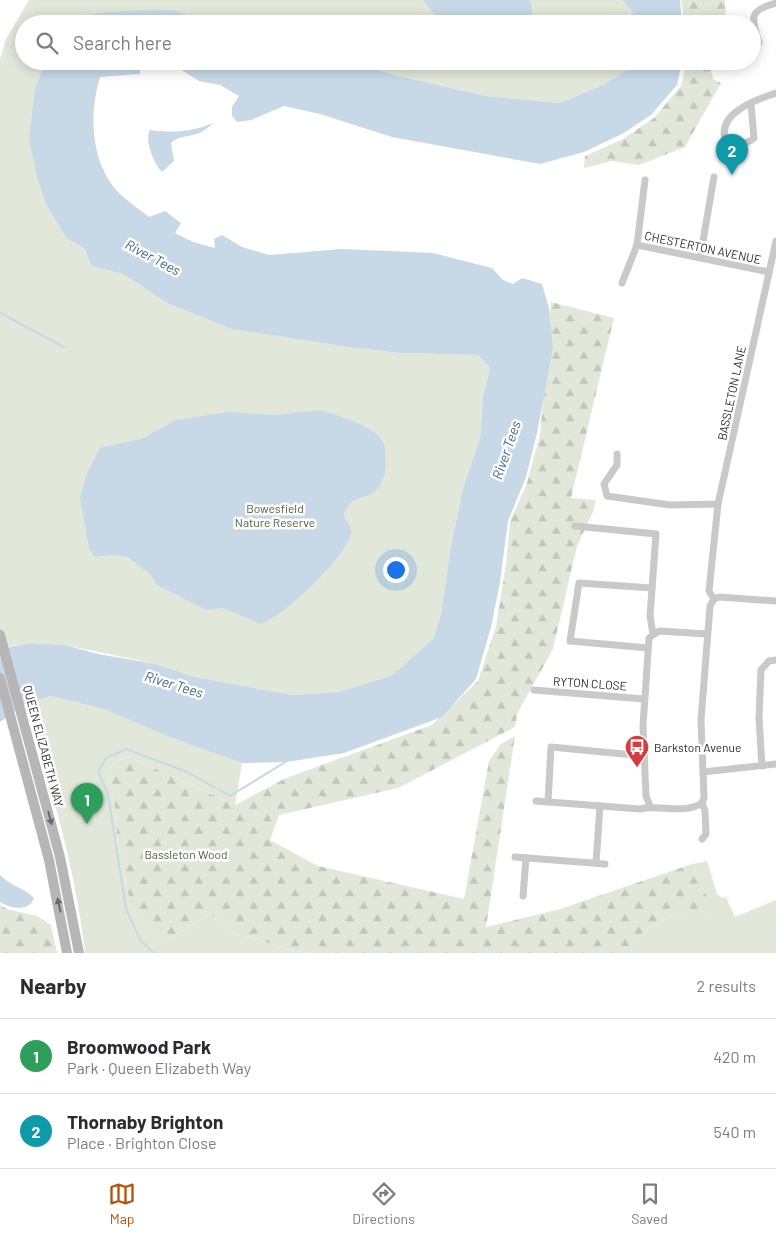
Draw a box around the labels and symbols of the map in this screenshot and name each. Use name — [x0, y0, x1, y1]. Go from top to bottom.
pin: 2 — [716, 134, 748, 175]
street label: CHESTERTON AVENUE — [643, 228, 763, 266]
water label: River Tees — [122, 235, 184, 279]
street label: BASSLETON LANE — [714, 344, 748, 442]
water label: River Tees — [488, 418, 524, 481]
park label: Bowesfield Nature Reserve — [235, 501, 315, 529]
your location — [383, 557, 409, 583]
water label: River Tees — [143, 667, 206, 701]
street label: RYTON CLOSE — [553, 673, 627, 693]
street label: QUEEN ELIZABETH WAY — [21, 684, 67, 809]
bus stop icon: Barkston Avenue — [624, 734, 650, 768]
place label: Barkston Avenue — [654, 740, 741, 754]
pin: 1 — [71, 783, 103, 824]
one-way arrow — [46, 810, 54, 825]
park label: Bassleton Wood — [144, 847, 228, 861]
one-way arrow — [55, 898, 63, 913]

